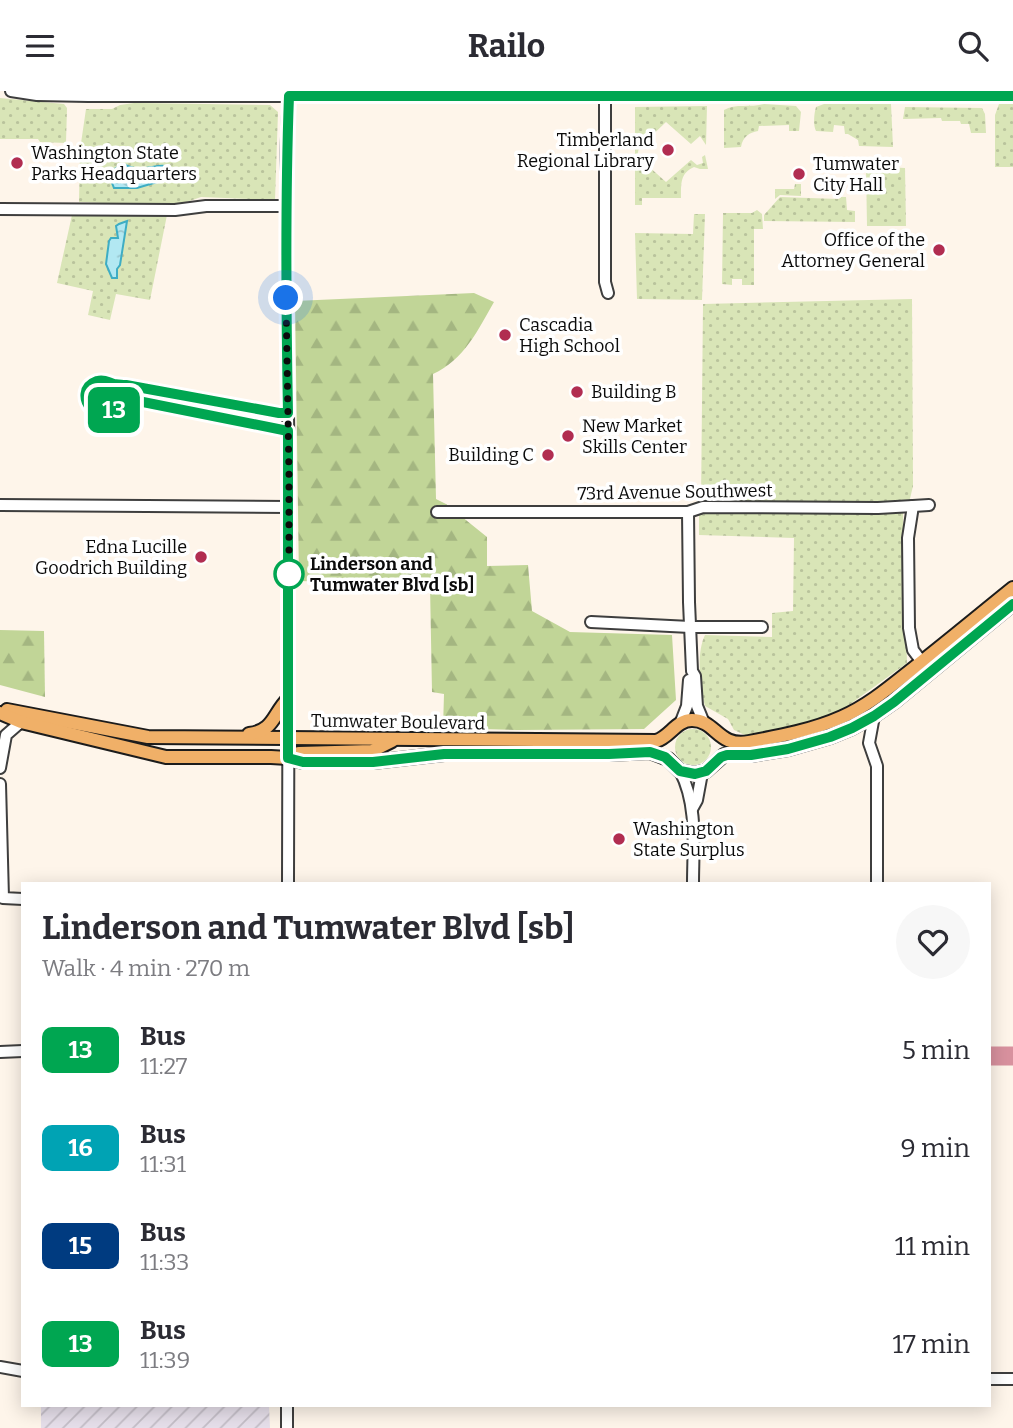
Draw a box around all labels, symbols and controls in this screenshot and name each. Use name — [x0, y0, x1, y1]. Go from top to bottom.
icon: menu — [21, 27, 59, 65]
text: Railo — [468, 27, 545, 65]
icon: search — [954, 27, 992, 65]
place label: Timberland Regional Library — [517, 129, 654, 172]
place label: Washington State Parks Headquarters — [31, 142, 197, 185]
marker: Timberland Regional Library — [660, 142, 676, 158]
place label: Tumwater City Hall — [813, 153, 899, 196]
marker: Washington State Parks Headquarters — [9, 155, 25, 171]
marker: Tumwater City Hall — [791, 166, 807, 182]
place label: Office of the Attorney General — [781, 229, 925, 272]
marker: Office of the Attorney General — [931, 242, 947, 258]
your location — [268, 280, 303, 315]
place label: Cascadia High School — [519, 314, 620, 357]
marker: Cascadia High School — [497, 327, 513, 343]
place label: Building B — [591, 381, 677, 403]
marker: Building B — [569, 384, 585, 400]
line badge: 13 — [82, 387, 146, 433]
text: 13 — [102, 396, 126, 424]
place label: New Market Skills Center — [582, 415, 687, 458]
marker: New Market Skills Center — [560, 428, 576, 444]
place label: Building C — [448, 444, 534, 466]
marker: Building C — [540, 447, 556, 463]
street label: 73rd Avenue Southwest — [577, 479, 773, 505]
place label: Edna Lucille Goodrich Building — [35, 536, 187, 579]
marker: Edna Lucille Goodrich Building — [193, 549, 209, 565]
place label: Linderson and Tumwater Blvd [sb] — [310, 553, 475, 596]
marker: Linderson and Tumwater Blvd [sb] — [274, 559, 304, 589]
street label: Tumwater Boulevard — [311, 709, 486, 735]
place label: Washington State Surplus — [633, 818, 745, 861]
marker: Washington State Surplus — [611, 831, 627, 847]
button: heart — [896, 905, 970, 979]
text: Linderson and Tumwater Blvd [sb] — [42, 908, 575, 948]
text: Walk · 4 min · 270 m — [42, 954, 250, 982]
text: Bus — [140, 1021, 186, 1052]
text: 5 min — [902, 1035, 970, 1066]
text: 13 — [68, 1036, 93, 1064]
text: 11:27 — [140, 1052, 187, 1080]
text: Bus — [140, 1119, 186, 1150]
text: 9 min — [901, 1133, 970, 1164]
text: 16 — [68, 1134, 93, 1162]
text: 11:31 — [140, 1150, 186, 1178]
text: Bus — [140, 1217, 186, 1248]
text: 11 min — [895, 1231, 970, 1262]
text: 15 — [69, 1232, 92, 1260]
text: 11:33 — [140, 1248, 189, 1276]
text: Bus — [140, 1315, 186, 1346]
text: 17 min — [892, 1329, 970, 1360]
text: 13 — [68, 1330, 93, 1358]
text: 11:39 — [140, 1346, 190, 1374]

